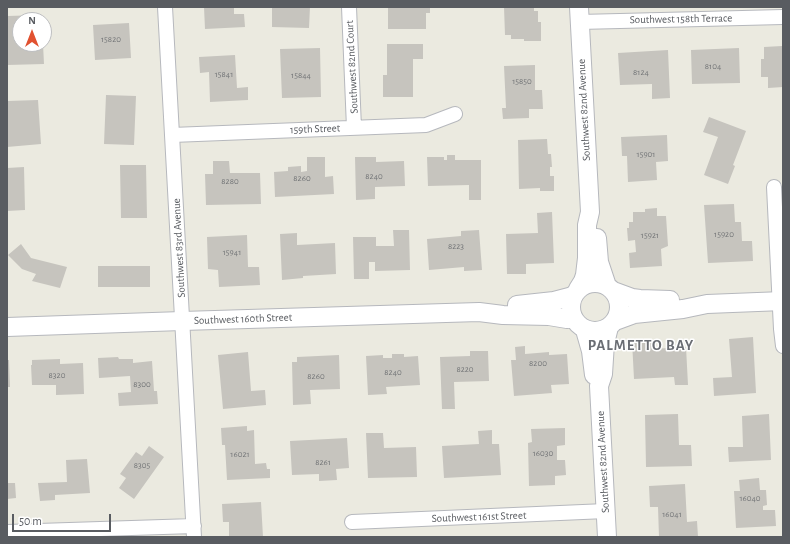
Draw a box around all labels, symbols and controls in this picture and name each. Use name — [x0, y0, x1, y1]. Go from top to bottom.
north arrow — [12, 12, 52, 52]
street label: Southwest 158th Terrace — [630, 12, 732, 26]
text: N — [28, 15, 36, 26]
street label: Southwest 82nd Court — [343, 20, 361, 114]
house number: 15820 — [101, 34, 121, 44]
street label: Southwest 82nd Avenue — [575, 59, 593, 161]
house number: 8104 — [705, 61, 721, 71]
house number: 8124 — [633, 67, 649, 77]
house number: 15841 — [215, 69, 233, 79]
house number: 15844 — [291, 70, 311, 80]
house number: 15850 — [512, 76, 532, 86]
street label: 159th Street — [290, 122, 340, 136]
house number: 15901 — [637, 149, 655, 159]
house number: 8240 — [365, 171, 383, 181]
house number: 8260 — [293, 173, 311, 183]
house number: 8280 — [221, 176, 239, 186]
street label: Southwest 83rd Avenue — [170, 198, 188, 298]
house number: 15920 — [714, 229, 734, 239]
house number: 15921 — [641, 230, 659, 240]
house number: 8223 — [448, 241, 464, 251]
house number: 15941 — [223, 247, 241, 257]
street label: Southwest 160th Street — [194, 311, 292, 327]
district label: PALMETTO BAY — [588, 336, 694, 354]
house number: 8200 — [529, 358, 547, 368]
house number: 8220 — [456, 364, 474, 374]
house number: 8240 — [384, 367, 402, 377]
house number: 8320 — [49, 370, 65, 380]
house number: 8260 — [307, 371, 325, 381]
house number: 8300 — [133, 379, 151, 389]
street label: Southwest 82nd Avenue — [594, 411, 612, 513]
house number: 16030 — [533, 448, 553, 458]
house number: 16021 — [230, 449, 250, 459]
house number: 8261 — [315, 457, 331, 467]
house number: 8305 — [134, 460, 150, 470]
house number: 16040 — [739, 493, 761, 503]
scale bar — [14, 506, 113, 532]
street label: Southwest 161st Street — [431, 509, 527, 525]
house number: 16041 — [662, 509, 682, 519]
text: 50 m — [19, 515, 42, 527]

